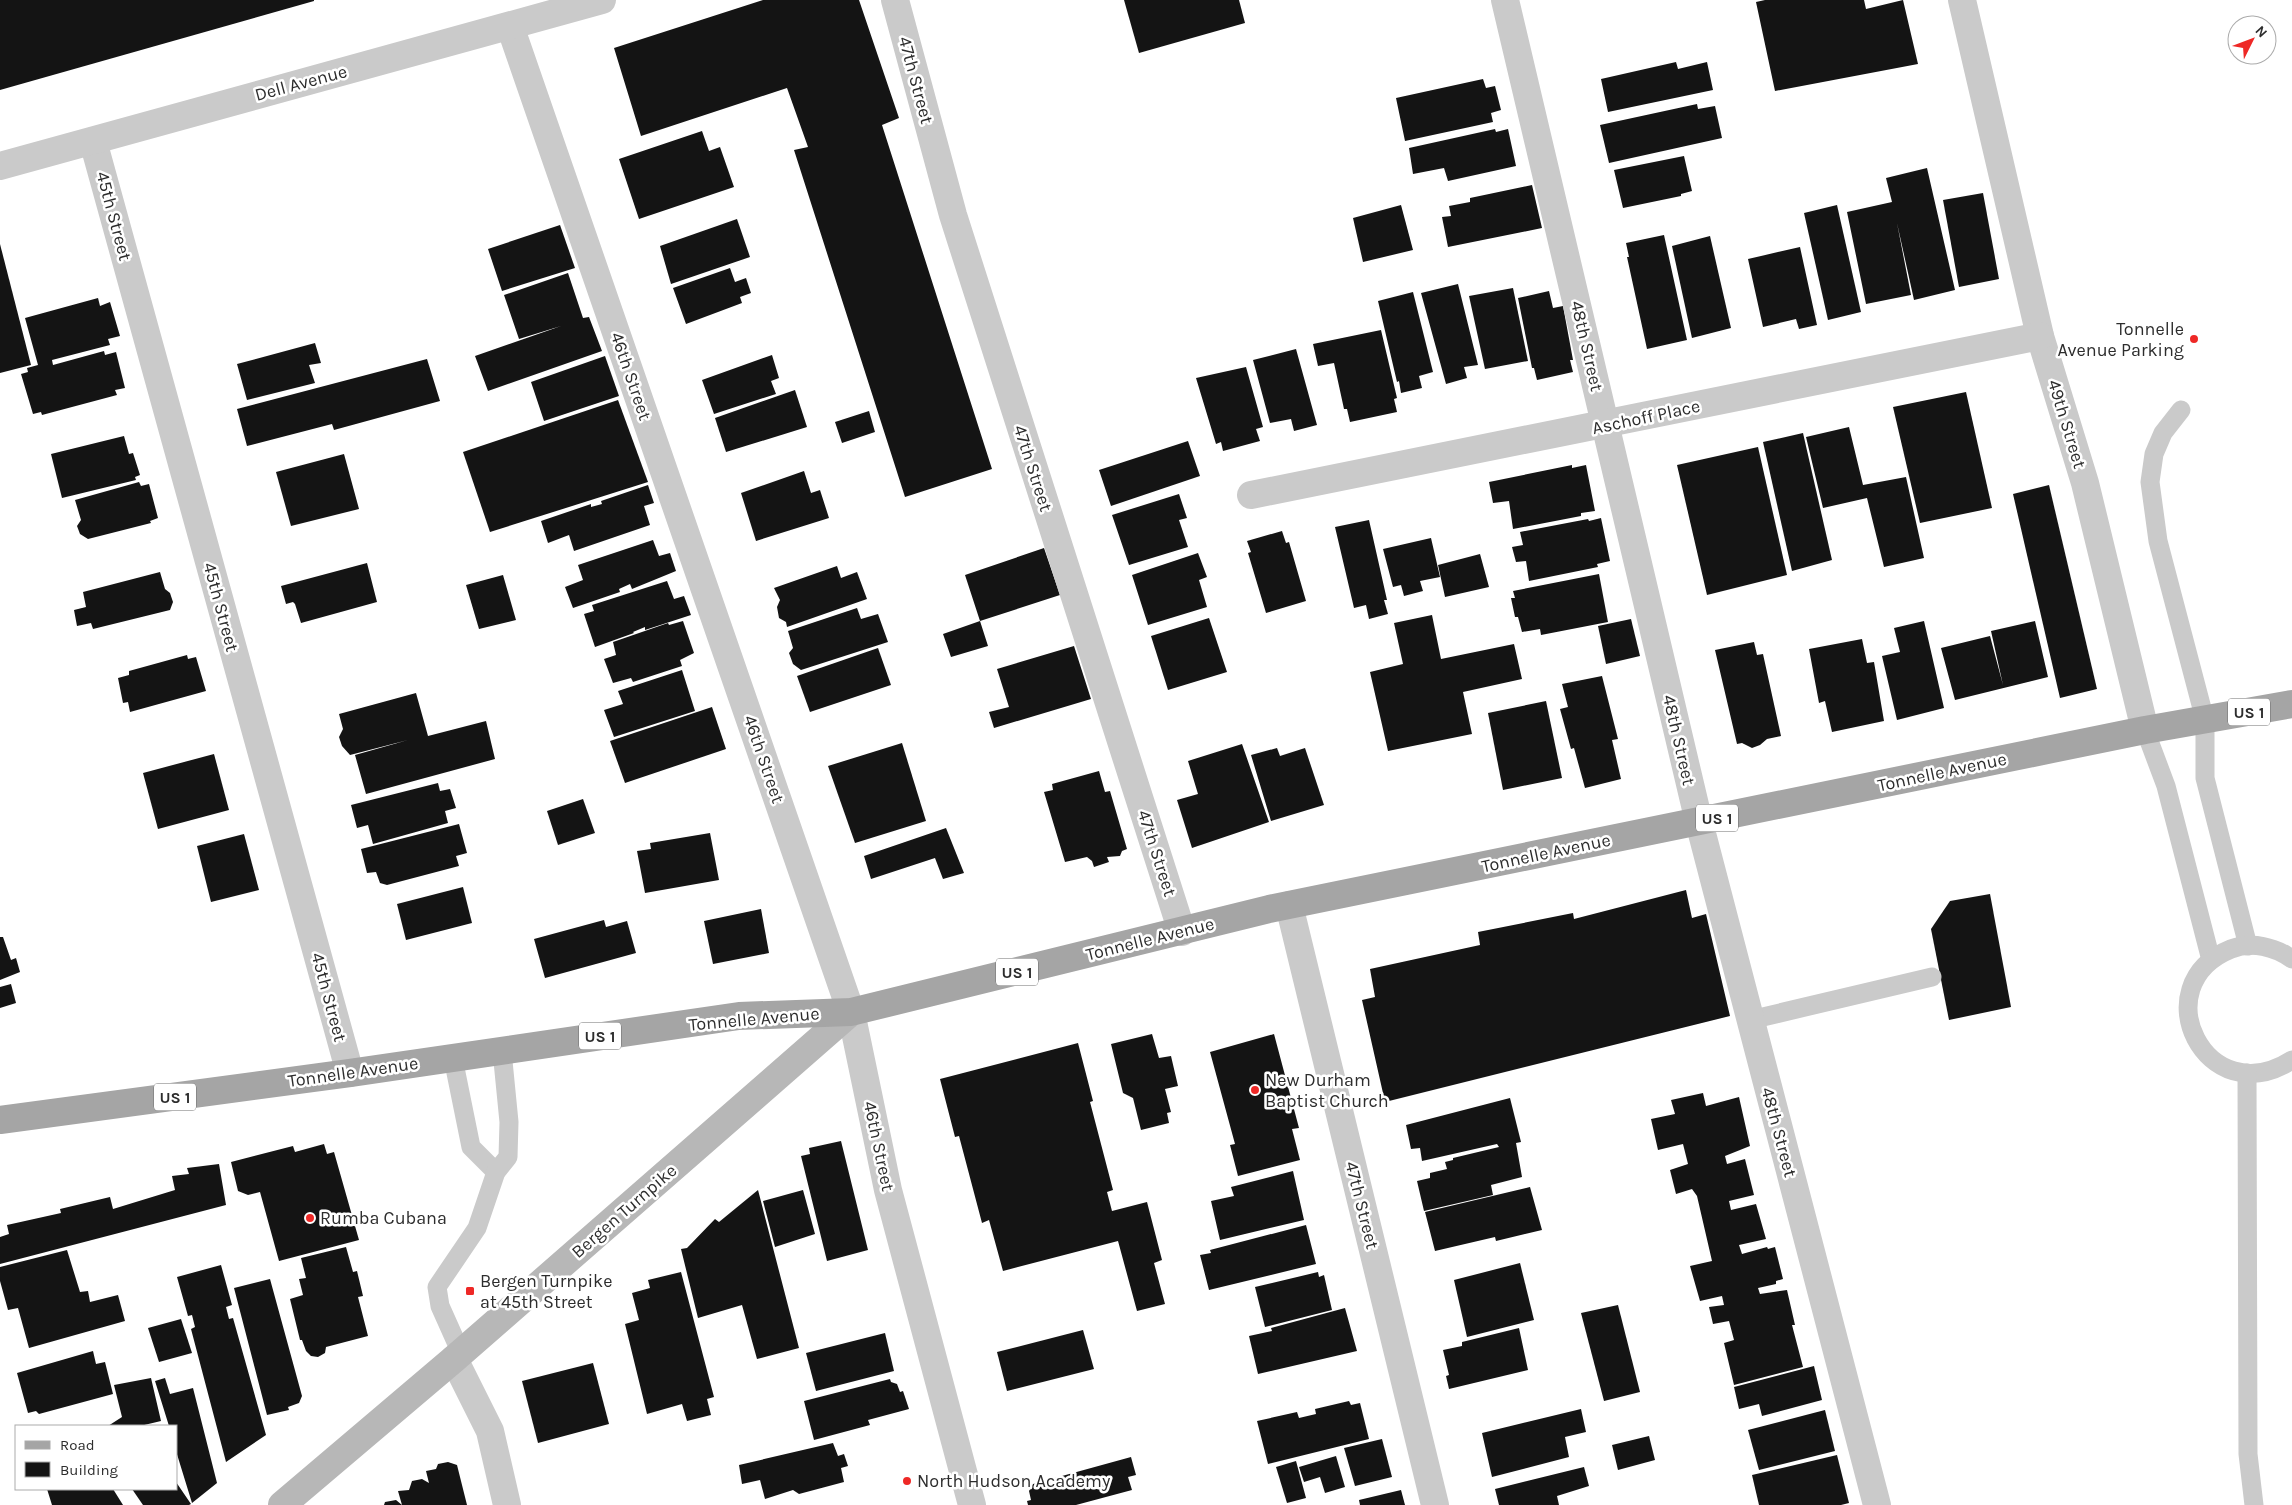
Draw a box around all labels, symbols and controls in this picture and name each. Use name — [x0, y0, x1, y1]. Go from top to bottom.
north arrow — [2227, 15, 2277, 65]
text: N — [2252, 22, 2271, 41]
street label: 47th Street — [894, 34, 938, 126]
street label: Dell Avenue — [252, 60, 350, 106]
street label: 45th Street — [92, 169, 137, 263]
street label: 48th Street — [1566, 298, 1608, 394]
place label: Tonnelle Avenue Parking — [2058, 318, 2184, 361]
street label: 46th Street — [606, 329, 656, 423]
marker: Tonnelle Avenue Parking — [2188, 333, 2200, 345]
street label: 49th Street — [2043, 377, 2091, 471]
street label: Aschoff Place — [1590, 395, 1702, 439]
street label: 47th Street — [1009, 422, 1057, 514]
street label: 45th Street — [199, 560, 244, 654]
street label: 48th Street — [1658, 692, 1700, 788]
road number: US 1 — [2228, 699, 2270, 726]
street label: 46th Street — [739, 712, 789, 806]
street label: Tonnelle Avenue — [1876, 748, 2008, 796]
road number: US 1 — [1696, 804, 1738, 831]
street label: 47th Street — [1133, 807, 1181, 899]
street label: Tonnelle Avenue — [1480, 829, 1612, 877]
street label: Tonnelle Avenue — [1084, 912, 1216, 966]
street label: 45th Street — [307, 950, 352, 1044]
road number: US 1 — [996, 959, 1038, 986]
street label: Tonnelle Avenue — [688, 1002, 820, 1036]
road number: US 1 — [579, 1022, 621, 1050]
street label: Tonnelle Avenue — [286, 1052, 420, 1092]
place label: New Durham Baptist Church — [1265, 1069, 1389, 1112]
road number: US 1 — [154, 1084, 196, 1110]
marker: New Durham Baptist Church — [1249, 1084, 1261, 1096]
street label: 48th Street — [1756, 1085, 1802, 1180]
street label: 46th Street — [859, 1099, 899, 1193]
street label: Bergen Turnpike — [567, 1159, 681, 1263]
street label: 47th Street — [1340, 1159, 1384, 1251]
place label: Rumba Cubana — [320, 1207, 447, 1229]
marker: Rumba Cubana — [304, 1212, 316, 1224]
place label: Bergen Turnpike at 45th Street — [480, 1270, 613, 1313]
marker: Bergen Turnpike at 45th Street — [464, 1285, 476, 1297]
legend — [15, 1425, 178, 1490]
text: Road — [60, 1436, 95, 1454]
text: Building — [60, 1461, 118, 1479]
place label: North Hudson Academy — [917, 1470, 1111, 1492]
marker: North Hudson Academy — [901, 1475, 913, 1487]

